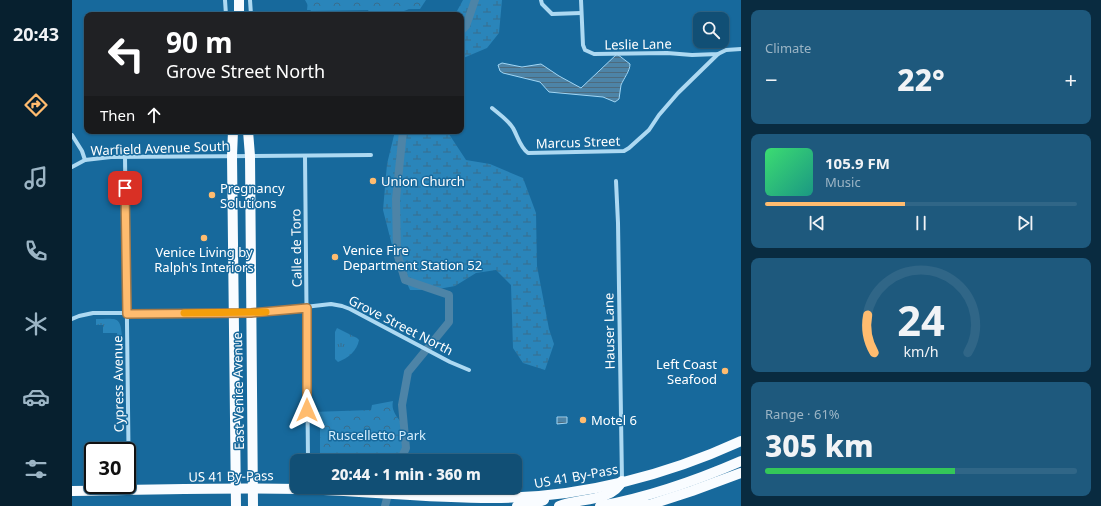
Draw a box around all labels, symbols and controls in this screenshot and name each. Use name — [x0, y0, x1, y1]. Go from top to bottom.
map controls — [693, 12, 729, 48]
button: search — [693, 12, 729, 48]
text: 20:43 — [13, 22, 59, 46]
text: 90 m — [166, 23, 233, 61]
icon: left — [100, 28, 152, 80]
street label: Leslie Lane — [604, 34, 672, 54]
text: Climate — [765, 39, 811, 57]
text: Grove Street North — [166, 59, 325, 83]
text: 22° — [897, 59, 945, 100]
text: − — [765, 64, 778, 94]
text: + — [1064, 64, 1077, 94]
icon: directions — [22, 91, 50, 119]
icon: ahead — [143, 104, 165, 126]
text: Then — [100, 105, 135, 125]
street label: Marcus Street — [536, 132, 621, 152]
street label: Warfield Avenue South — [90, 137, 230, 159]
text: 105.9 FM — [825, 153, 890, 173]
icon: music — [22, 164, 50, 192]
pin — [108, 171, 142, 205]
place label: Union Church — [381, 172, 465, 190]
text: Music — [825, 173, 861, 191]
marker: Union Church — [368, 176, 378, 186]
icon: arrive — [114, 177, 136, 199]
place label: Pregnancy Solutions — [220, 179, 285, 212]
marker: Pregnancy Solutions — [207, 190, 217, 200]
street label: Calle de Toro — [286, 208, 306, 288]
icon: previous — [806, 212, 828, 234]
icon: pause — [910, 212, 932, 234]
icon: next — [1014, 212, 1036, 234]
marker: Venice Living by Ralph's Interiors — [199, 233, 209, 243]
icon: phone — [22, 237, 50, 265]
place label: Venice Fire Department Station 52 — [343, 241, 482, 274]
place label: Venice Living by Ralph's Interiors — [154, 243, 254, 276]
marker: Venice Fire Department Station 52 — [330, 252, 340, 262]
street label: Grove Street North — [346, 291, 456, 359]
street label: Hauser Lane — [599, 292, 619, 370]
text: 24 — [897, 292, 945, 348]
icon: climate — [22, 310, 50, 338]
street label: East Venice Avenue — [228, 332, 248, 450]
street label: Cypress Avenue — [108, 335, 128, 433]
text: km/h — [903, 342, 939, 361]
place label: Left Coast Seafood — [656, 355, 717, 388]
marker: Left Coast Seafood — [720, 366, 730, 376]
icon: car — [22, 383, 50, 411]
position arrow — [286, 389, 328, 431]
text: Range · 61% — [765, 405, 840, 423]
place label: Motel 6 — [591, 411, 637, 429]
marker: Motel 6 — [578, 415, 588, 425]
text: 305 km — [765, 425, 874, 466]
park label: Ruscelletto Park — [328, 426, 426, 444]
speed limit sign: 30 — [84, 442, 136, 494]
icon: filters — [22, 455, 50, 483]
street label: US 41 By-Pass — [533, 460, 619, 492]
text: 20:44 · 1 min · 360 m — [331, 464, 481, 484]
street label: US 41 By-Pass — [188, 466, 274, 486]

